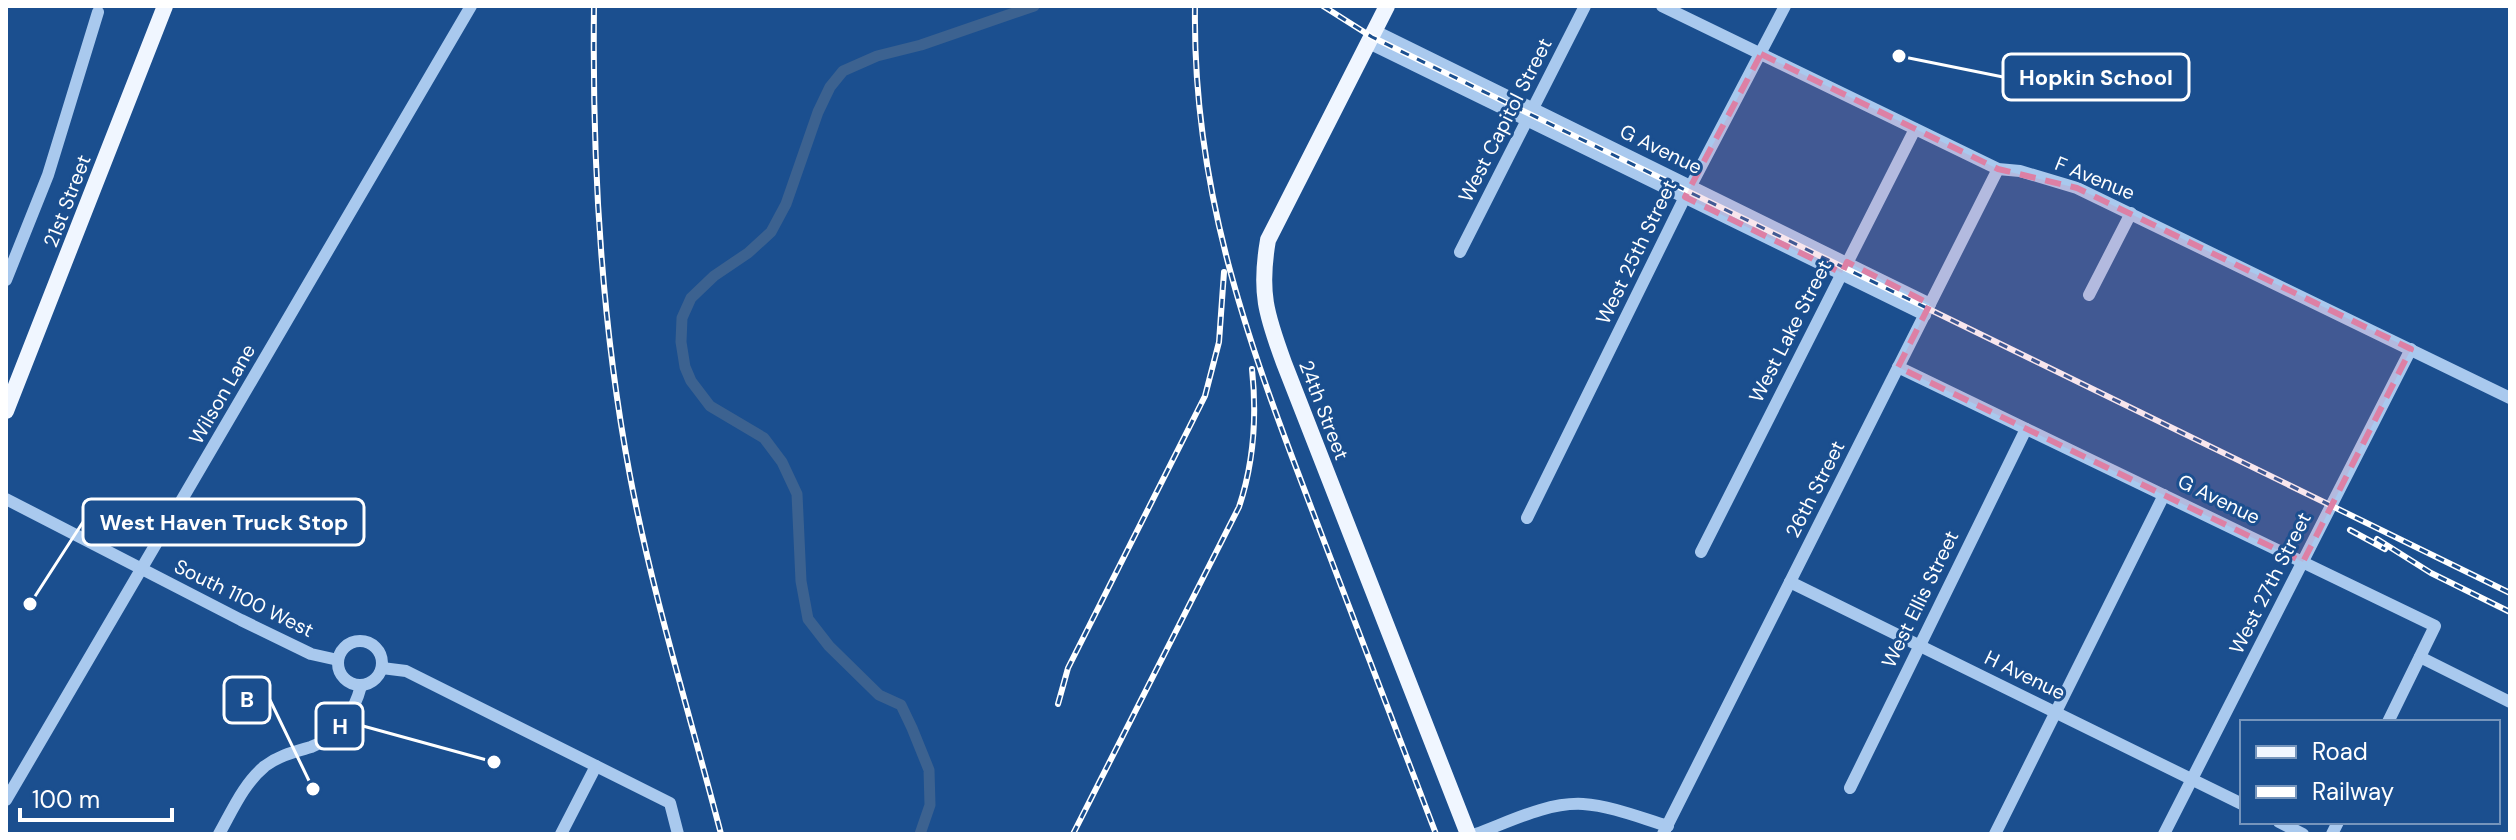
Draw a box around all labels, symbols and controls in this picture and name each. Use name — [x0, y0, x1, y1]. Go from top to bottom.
street label: West Capitol Street — [1452, 33, 1558, 206]
callout: Hopkin School — [2003, 54, 2189, 100]
text: Hopkin School — [2019, 63, 2173, 92]
street label: G Avenue — [1616, 118, 1706, 180]
street label: F Avenue — [2051, 150, 2139, 206]
street label: 21st Street — [37, 151, 97, 251]
street label: West 25th Street — [1590, 175, 1682, 328]
street label: West Lake Street — [1743, 255, 1837, 407]
street label: Wilson Lane — [183, 339, 261, 449]
street label: 24th Street — [1293, 356, 1355, 464]
street label: 26th Street — [1779, 436, 1851, 542]
street label: G Avenue — [2174, 468, 2264, 530]
callout: West Haven Truck Stop — [83, 499, 364, 545]
text: West Haven Truck Stop — [100, 508, 348, 537]
street label: West 27th Street — [2223, 508, 2317, 658]
street label: West Ellis Street — [1876, 526, 1965, 672]
street label: South 1100 West — [170, 553, 318, 643]
street label: H Avenue — [1980, 644, 2070, 706]
callout: B — [224, 677, 270, 723]
text: B — [240, 685, 254, 714]
callout: H — [316, 703, 363, 749]
text: H — [332, 712, 348, 741]
legend — [2240, 720, 2500, 824]
text: Road — [2312, 736, 2368, 767]
scale bar — [20, 772, 172, 822]
text: Railway — [2312, 776, 2394, 807]
text: 100 m — [32, 784, 100, 815]

